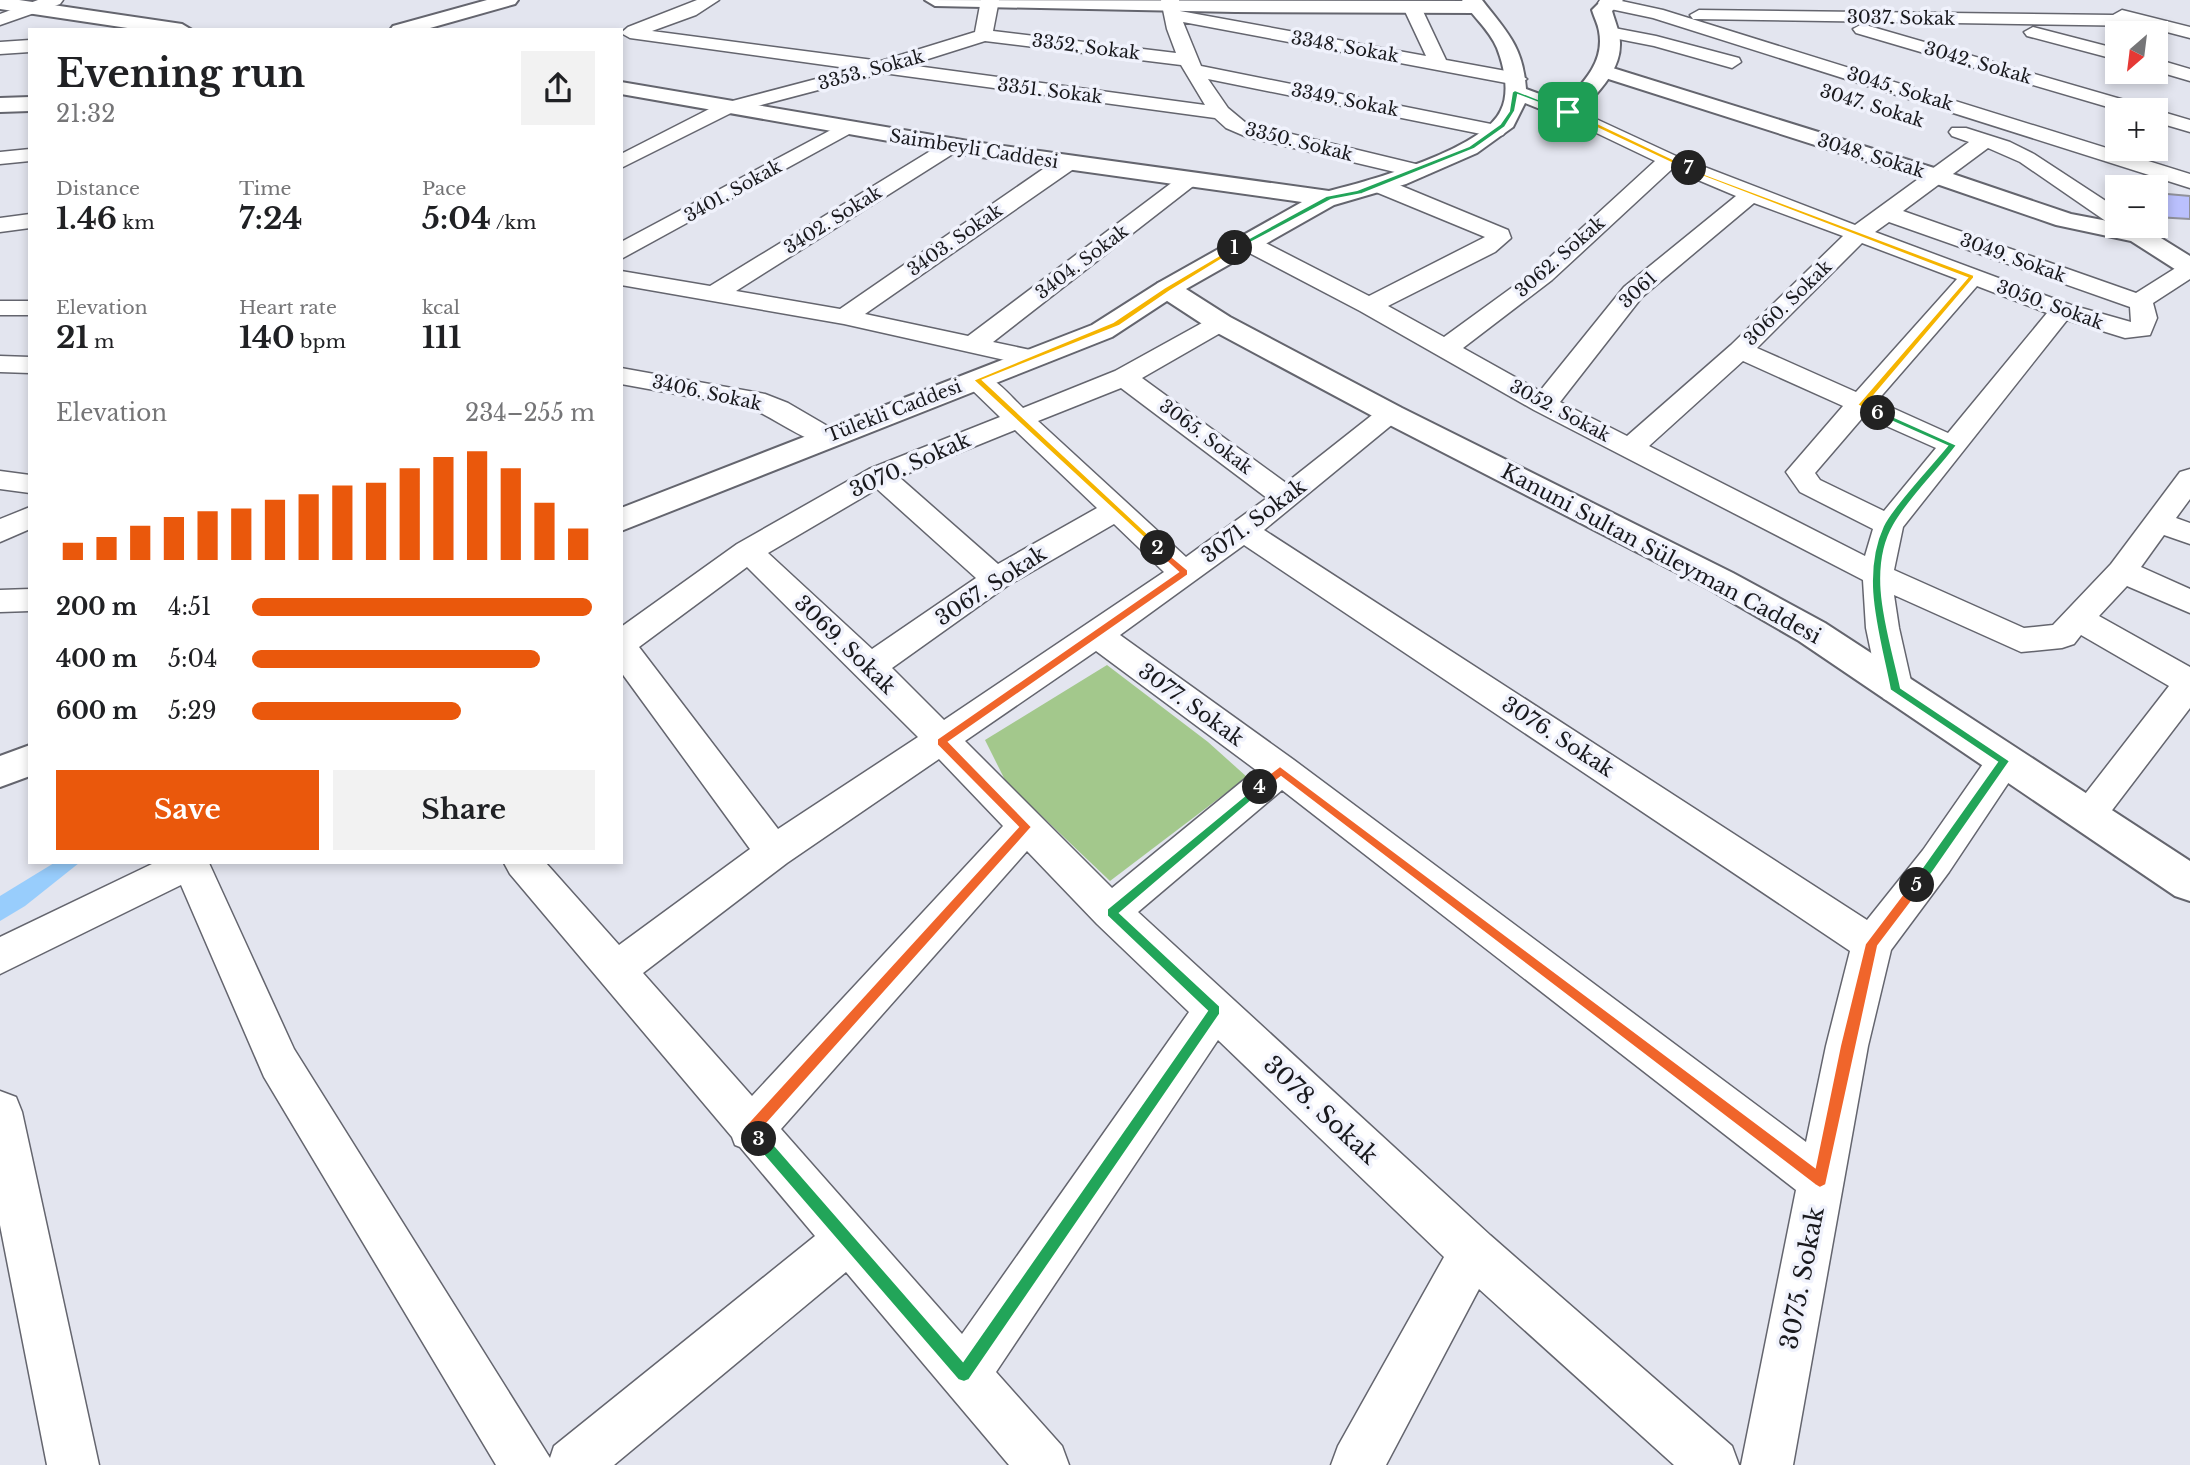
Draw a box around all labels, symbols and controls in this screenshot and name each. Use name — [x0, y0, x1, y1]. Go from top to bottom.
street label: 3037. Sokak — [1847, 6, 1955, 30]
north arrow — [2105, 21, 2168, 84]
map controls — [2105, 21, 2168, 238]
street label: 3348. Sokak — [1289, 27, 1401, 67]
street label: 3352. Sokak — [1031, 29, 1141, 65]
street label: 3042. Sokak — [1922, 37, 2034, 89]
street label: 3353. Sokak — [816, 45, 926, 95]
text: Evening run — [56, 50, 305, 97]
button: share — [521, 51, 595, 125]
street label: 3045. Sokak — [1844, 62, 1956, 116]
street label: 3351. Sokak — [996, 74, 1104, 108]
street label: 3349. Sokak — [1289, 79, 1401, 121]
street label: 3047. Sokak — [1817, 80, 1927, 132]
pin — [1538, 82, 1598, 142]
icon: arrive — [1549, 93, 1587, 131]
button: + — [2105, 98, 2168, 161]
text: 21:32 — [56, 100, 115, 128]
street label: 3350. Sokak — [1243, 118, 1355, 166]
street label: Saimbeyli Caddesi — [888, 125, 1060, 173]
street label: 3048. Sokak — [1815, 129, 1927, 183]
pin: 7 — [1672, 150, 1706, 186]
street label: 3401. Sokak — [680, 155, 786, 227]
text: 7 — [1684, 156, 1693, 179]
button: − — [2105, 175, 2168, 238]
text: Distance — [56, 177, 140, 200]
text: Time — [239, 177, 291, 200]
text: Pace — [422, 177, 466, 200]
street label: 3402. Sokak — [780, 181, 886, 259]
street label: 3403. Sokak — [903, 199, 1007, 281]
text: 1.46 — [56, 200, 117, 237]
text: 7:24 — [239, 200, 302, 237]
text: 5:04 — [422, 200, 491, 237]
text: km — [117, 211, 155, 234]
text: /km — [491, 211, 536, 234]
street label: 3062. Sokak — [1510, 212, 1610, 302]
street label: 3404. Sokak — [1031, 220, 1133, 304]
street label: 3049. Sokak — [1957, 229, 2069, 287]
pin: 1 — [1218, 230, 1252, 266]
text: 1 — [1230, 236, 1239, 259]
street label: 3060. Sokak — [1740, 256, 1836, 350]
street label: 3061 — [1615, 267, 1661, 313]
street label: 3050. Sokak — [1994, 275, 2106, 335]
text: Elevation — [56, 296, 148, 319]
text: Heart rate — [239, 296, 337, 319]
text: kcal — [422, 296, 460, 319]
text: 21 — [56, 319, 89, 356]
text: 140 — [239, 319, 295, 356]
text: 111 — [422, 319, 461, 356]
text: m — [89, 330, 114, 353]
text: bpm — [295, 330, 346, 353]
street label: 3406. Sokak — [650, 371, 764, 415]
street label: Tülekli Caddesi — [823, 375, 965, 447]
street label: 3052. Sokak — [1506, 375, 1614, 447]
street label: 3065. Sokak — [1155, 395, 1257, 479]
pin: 6 — [1860, 396, 1896, 430]
text: Elevation — [56, 399, 167, 427]
text: 234–255 m — [465, 399, 595, 427]
text: 6 — [1871, 401, 1884, 424]
street label: 3070. Sokak — [846, 427, 974, 503]
street label: Kanuni Sultan Süleyman Caddesi — [1497, 458, 1825, 650]
street label: 3071. Sokak — [1197, 473, 1311, 569]
pin: 2 — [1140, 530, 1176, 566]
text: 2 — [1151, 536, 1164, 559]
street label: 3067. Sokak — [931, 540, 1051, 632]
street label: 3069. Sokak — [789, 590, 901, 700]
text: 200 m — [56, 593, 137, 621]
text: 4:51 — [168, 593, 211, 621]
text: 400 m — [56, 645, 138, 673]
text: 5:04 — [168, 645, 218, 673]
street label: 3077. Sokak — [1133, 658, 1249, 752]
street label: 3076. Sokak — [1497, 691, 1619, 783]
text: 600 m — [56, 697, 138, 725]
text: 5:29 — [168, 697, 217, 725]
button: Save — [56, 770, 319, 850]
button: Share — [333, 770, 595, 850]
pin: 4 — [1242, 770, 1278, 804]
text: 4 — [1253, 775, 1266, 798]
pin: 5 — [1899, 868, 1934, 903]
text: 5 — [1911, 873, 1922, 896]
street label: 3078. Sokak — [1258, 1050, 1384, 1170]
pin: 3 — [742, 1122, 776, 1156]
text: 3 — [752, 1127, 765, 1150]
street label: 3075. Sokak — [1774, 1204, 1830, 1352]

